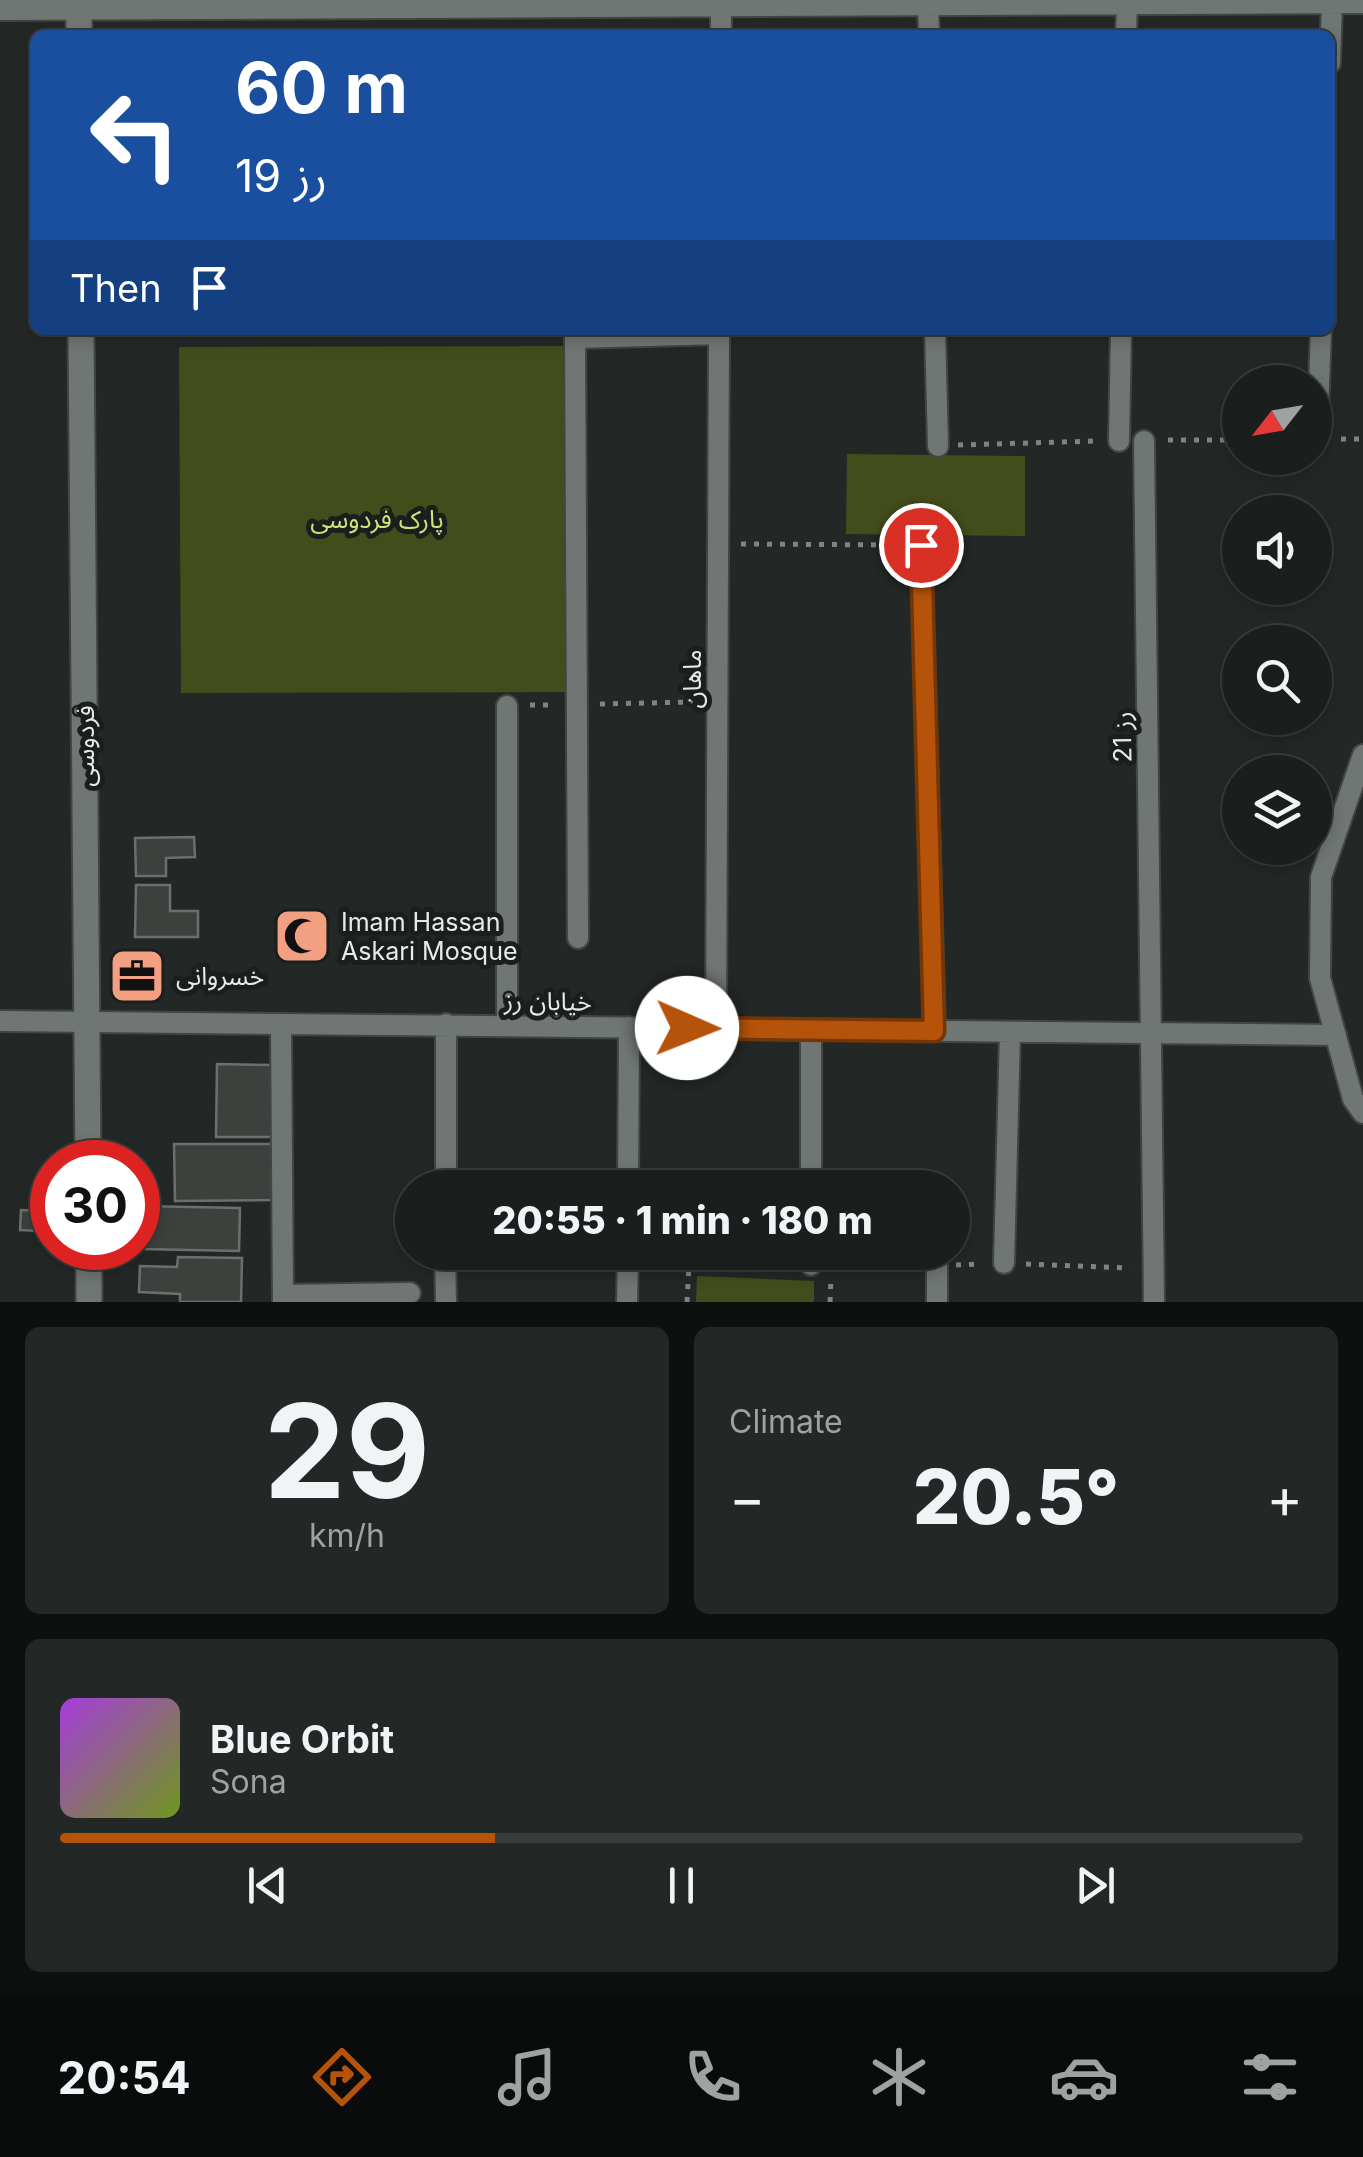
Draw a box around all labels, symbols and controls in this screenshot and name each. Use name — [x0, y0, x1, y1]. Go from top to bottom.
text: 60 m — [235, 45, 408, 130]
icon: left — [70, 70, 200, 200]
text: رز 19 — [235, 148, 327, 203]
icon: arrive — [182, 260, 237, 315]
text: Then — [70, 265, 162, 311]
north arrow — [1222, 365, 1332, 475]
map controls — [1222, 365, 1332, 865]
button: sound — [1222, 495, 1332, 605]
pin — [879, 503, 964, 588]
park label: پارک فردوسی — [310, 504, 444, 535]
icon: arrive — [894, 518, 949, 573]
button: search — [1222, 625, 1332, 735]
street label: ماهان — [677, 649, 707, 709]
street label: فردوسی — [70, 705, 100, 787]
street label: رز 21 — [1107, 711, 1137, 763]
button: layers — [1222, 755, 1332, 865]
mosque icon: Imam Hassan Askari Mosque — [272, 906, 332, 966]
place label: Imam Hassan Askari Mosque — [341, 907, 518, 966]
office icon: خسروانی — [107, 946, 167, 1006]
place label: خسروانی — [176, 961, 264, 991]
position arrow — [635, 976, 739, 1080]
street label: خیابان رز — [503, 985, 592, 1017]
speed limit sign: 30 — [30, 1140, 160, 1270]
text: 20:55 · 1 min · 180 m — [492, 1197, 873, 1243]
text: 29 — [264, 1372, 430, 1529]
text: Climate — [729, 1402, 843, 1441]
text: 20.5° — [913, 1451, 1119, 1542]
text: − — [729, 1465, 765, 1531]
text: + — [1267, 1465, 1303, 1531]
text: km/h — [309, 1516, 385, 1555]
text: Blue Orbit — [210, 1716, 394, 1762]
text: Sona — [210, 1762, 287, 1801]
icon: previous — [240, 1858, 295, 1913]
icon: pause — [654, 1858, 709, 1913]
icon: next — [1068, 1858, 1123, 1913]
icon: directions — [307, 2042, 377, 2112]
icon: music — [492, 2042, 562, 2112]
icon: phone — [678, 2042, 748, 2112]
icon: climate — [864, 2042, 934, 2112]
icon: car — [1049, 2042, 1119, 2112]
icon: filters — [1235, 2042, 1305, 2112]
text: 20:54 — [58, 2050, 191, 2105]

